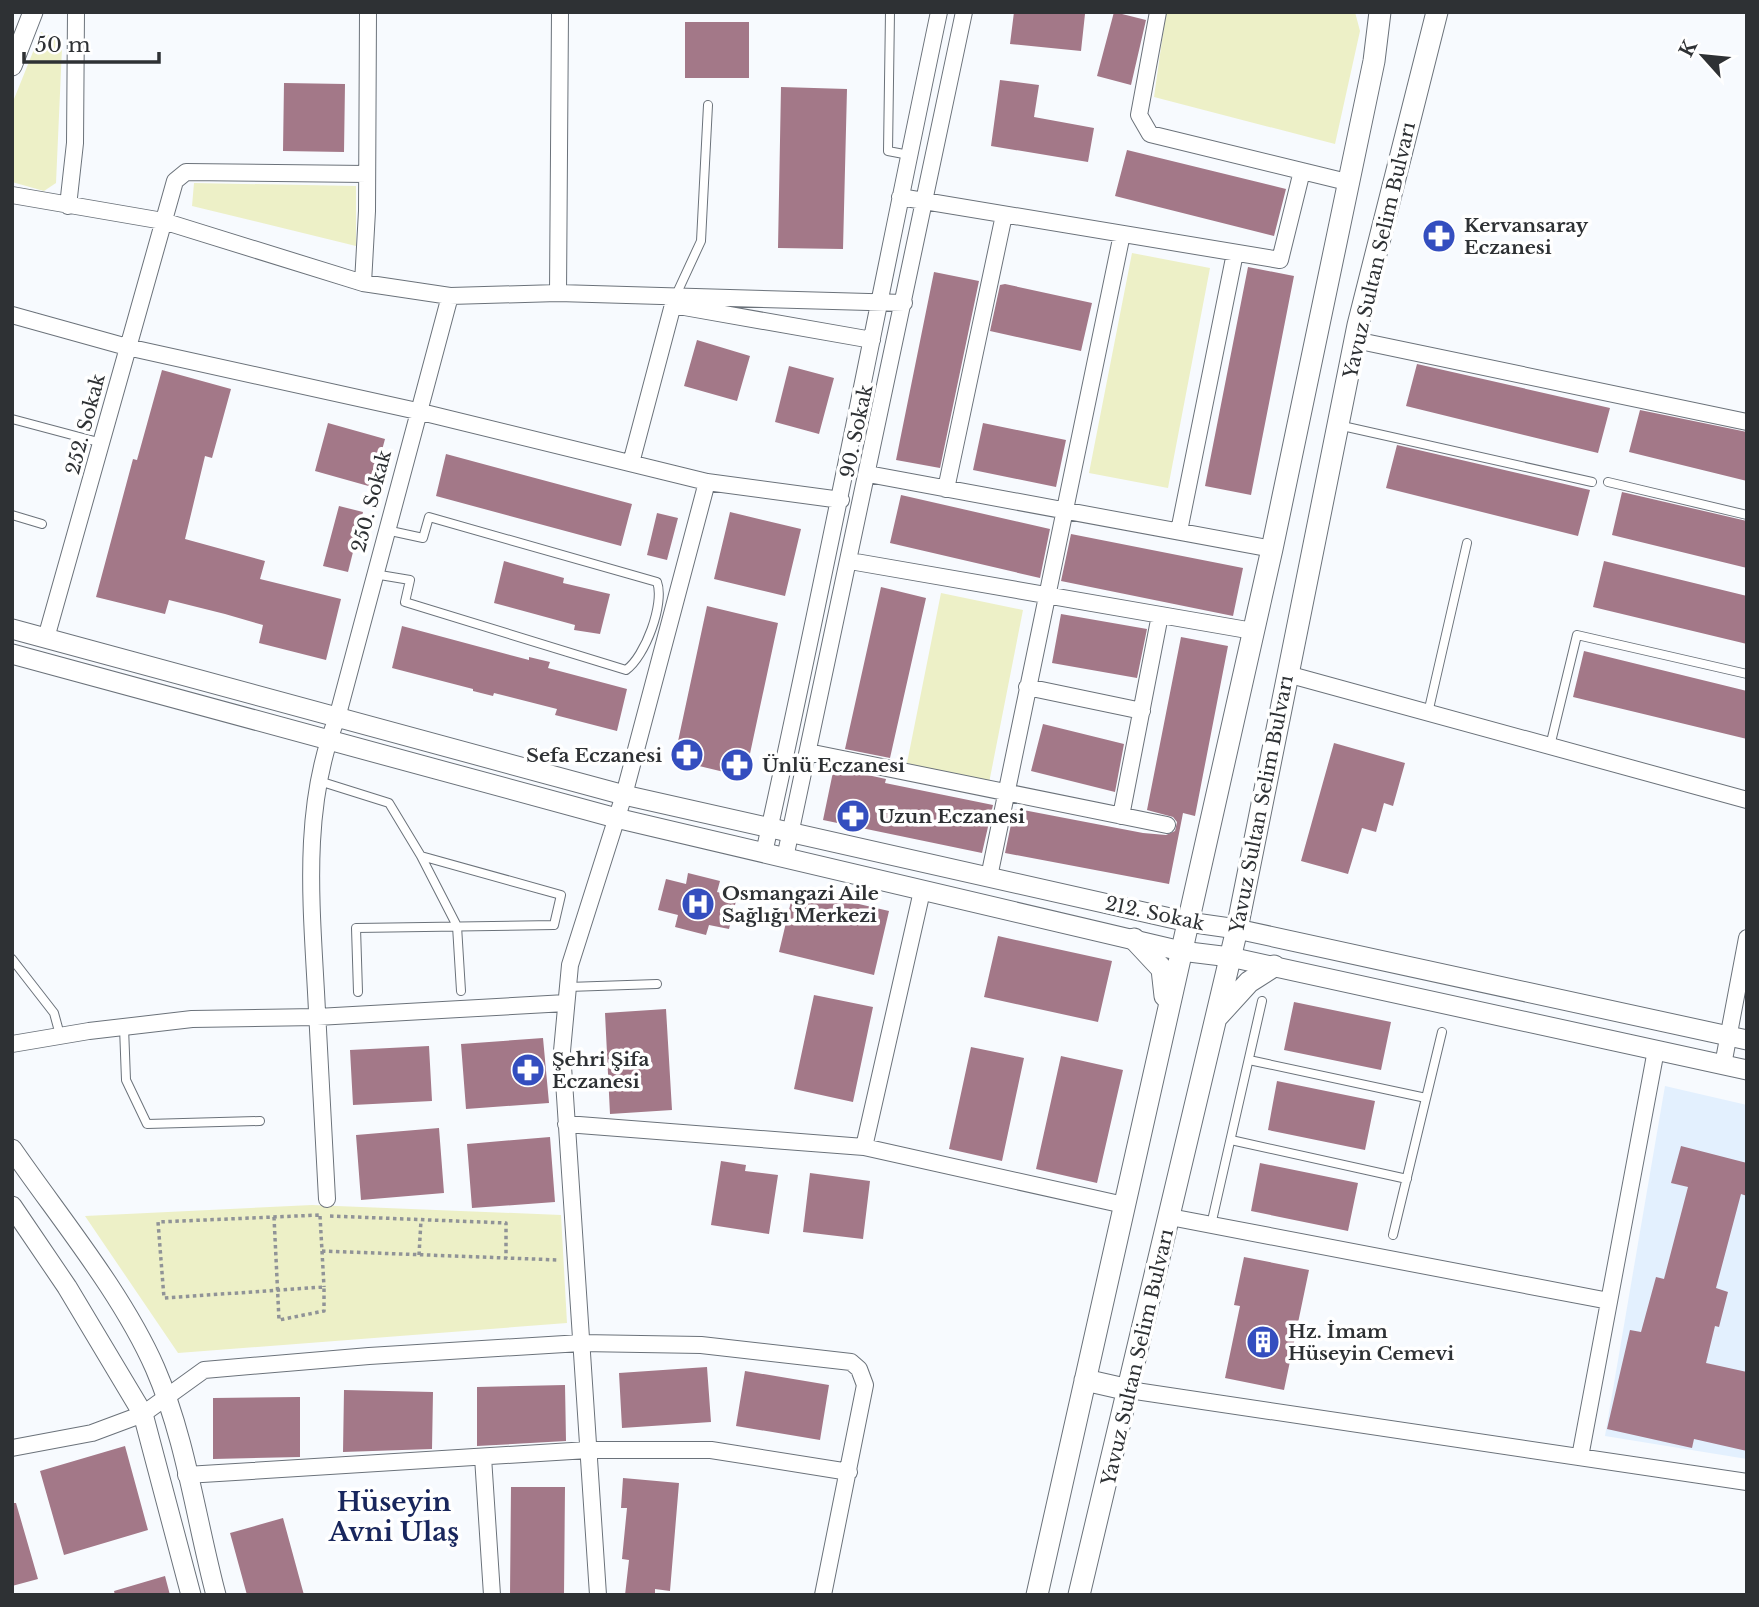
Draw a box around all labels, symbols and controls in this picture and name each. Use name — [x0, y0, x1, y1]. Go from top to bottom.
scale bar — [24, 21, 159, 65]
north arrow — [1668, 21, 1738, 91]
text: 50 m — [35, 32, 91, 58]
text: K — [1675, 35, 1703, 61]
street label: Yavuz Sultan Selim Bulvarı — [1339, 119, 1420, 381]
place label: Kervansaray Eczanesi — [1464, 214, 1589, 259]
pharmacy icon: Kervansaray Eczanesi — [1420, 217, 1458, 255]
street label: 252. Sokak — [61, 371, 110, 477]
street label: 90. Sokak — [835, 382, 878, 480]
street label: 250. Sokak — [347, 447, 396, 555]
street label: Yavuz Sultan Selim Bulvarı — [1225, 673, 1298, 936]
pharmacy icon: Sefa Eczanesi — [668, 736, 706, 774]
place label: Sefa Eczanesi — [526, 744, 662, 767]
pharmacy icon: Ünlü Eczanesi — [718, 746, 756, 784]
place label: Ünlü Eczanesi — [762, 754, 905, 777]
pharmacy icon: Uzun Eczanesi — [834, 797, 872, 835]
place label: Uzun Eczanesi — [878, 805, 1025, 828]
place label: Osmangazi Aile Sağlığı Merkezi — [722, 882, 879, 927]
hospital icon: Osmangazi Aile Sağlığı Merkezi — [679, 885, 717, 923]
street label: 212. Sokak — [1103, 892, 1207, 935]
place label: Şehri Şifa Eczanesi — [552, 1048, 650, 1093]
pharmacy icon: Şehri Şifa Eczanesi — [509, 1051, 547, 1089]
street label: Yavuz Sultan Selim Bulvarı — [1097, 1226, 1178, 1488]
place label: Hz. İmam Hüseyin Cemevi — [1288, 1320, 1454, 1365]
building icon: Hz. İmam Hüseyin Cemevi — [1244, 1323, 1282, 1361]
district label: Hüseyin Avni Ulaş — [328, 1486, 459, 1548]

